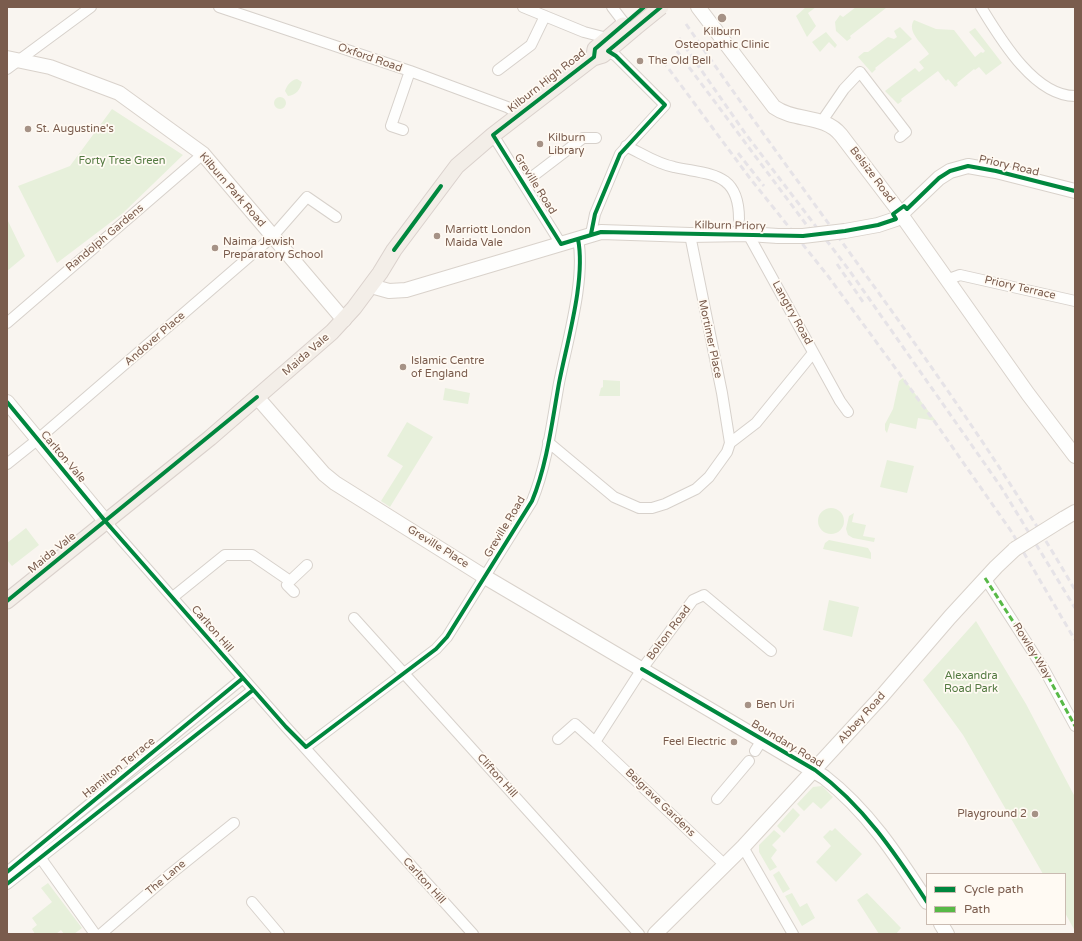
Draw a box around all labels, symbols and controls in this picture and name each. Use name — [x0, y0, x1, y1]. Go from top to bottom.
marker: Kilburn Osteopathic Clinic — [716, 12, 728, 24]
place label: Kilburn Osteopathic Clinic — [675, 25, 769, 51]
street label: Oxford Road — [336, 41, 404, 75]
street label: Kilburn High Road — [505, 46, 589, 116]
place label: The Old Bell — [648, 54, 711, 68]
marker: The Old Bell — [635, 56, 645, 66]
place label: St. Augustine's — [36, 122, 114, 136]
marker: St. Augustine's — [23, 124, 33, 134]
place label: Kilburn Library — [548, 131, 585, 157]
marker: Kilburn Library — [535, 139, 545, 149]
street label: Belsize Road — [847, 144, 897, 206]
street label: Kilburn Park Road — [196, 150, 268, 230]
street label: Greville Road — [511, 151, 559, 217]
street label: Priory Road — [978, 153, 1040, 179]
park label: Forty Tree Green — [79, 154, 165, 168]
street label: Randolph Gardens — [63, 202, 147, 274]
street label: Kilburn Priory — [694, 219, 766, 233]
place label: Marriott London Maida Vale — [445, 223, 531, 249]
marker: Marriott London Maida Vale — [432, 231, 442, 241]
place label: Naima Jewish Preparatory School — [223, 235, 323, 261]
marker: Naima Jewish Preparatory School — [210, 243, 220, 253]
street label: Priory Terrace — [983, 273, 1057, 303]
street label: Langtry Road — [769, 279, 815, 347]
street label: Mortimer Place — [695, 299, 725, 379]
street label: Andover Place — [122, 309, 188, 369]
street label: Maida Vale — [280, 331, 332, 379]
place label: Islamic Centre of England — [411, 354, 485, 380]
marker: Islamic Centre of England — [398, 362, 408, 372]
street label: Carlton Vale — [38, 429, 88, 485]
street label: Greville Road — [481, 494, 529, 560]
street label: Greville Place — [405, 523, 471, 571]
street label: Maida Vale — [25, 530, 79, 576]
street label: Carlton Hill — [188, 603, 236, 655]
street label: Bolton Road — [644, 603, 694, 663]
street label: Rowley Way — [1010, 621, 1054, 681]
park label: Alexandra Road Park — [944, 669, 998, 695]
street label: Abbey Road — [835, 690, 889, 746]
place label: Ben Uri — [756, 698, 794, 712]
marker: Ben Uri — [743, 700, 753, 710]
street label: Boundary Road — [749, 717, 825, 771]
street label: Hamilton Terrace — [80, 735, 158, 801]
place label: Feel Electric — [663, 735, 726, 749]
marker: Feel Electric — [729, 737, 739, 747]
street label: Clifton Hill — [474, 752, 520, 800]
street label: Belgrave Gardens — [622, 766, 698, 840]
place label: Playground 2 — [957, 807, 1027, 821]
marker: Playground 2 — [1030, 809, 1040, 819]
street label: Carlton Hill — [400, 855, 448, 907]
street label: The Lane — [143, 858, 189, 898]
legend — [926, 873, 1066, 925]
text: Cycle path — [964, 882, 1023, 896]
text: Path — [964, 902, 990, 916]

